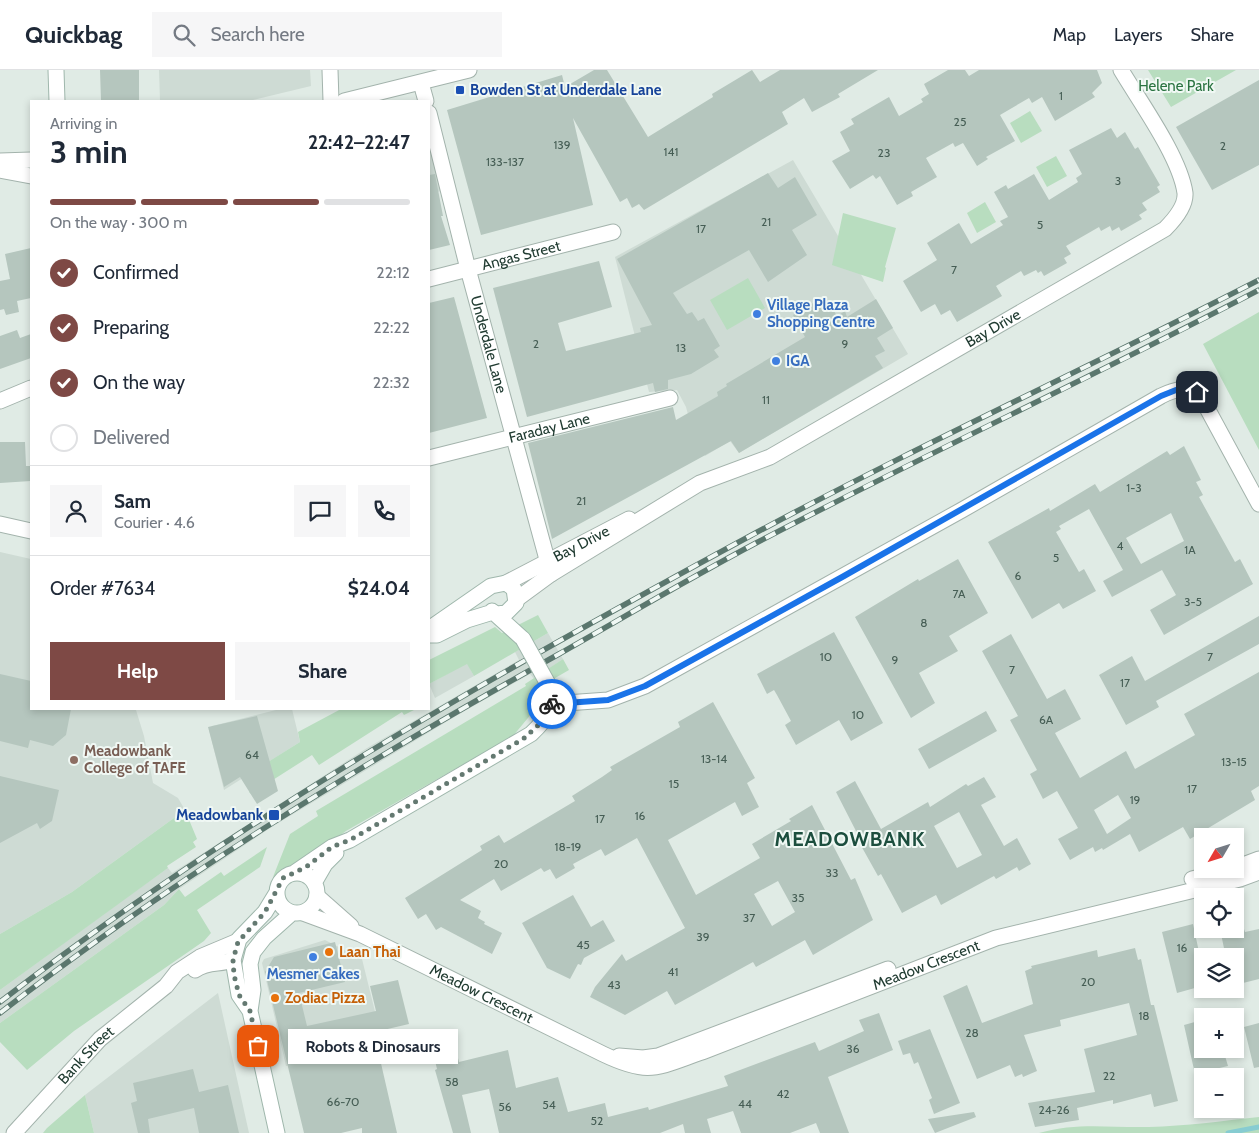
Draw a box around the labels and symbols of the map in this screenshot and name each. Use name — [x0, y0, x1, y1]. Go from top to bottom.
park label: Helene Park — [1138, 77, 1214, 95]
place label: Bowden St at Underdale Lane — [470, 81, 662, 99]
marker: Bowden St at Underdale Lane — [454, 84, 466, 96]
house number: 1 — [1059, 88, 1063, 103]
house number: 25 — [954, 114, 966, 129]
house number: 139 — [553, 137, 571, 152]
house number: 2 — [1220, 138, 1226, 153]
house number: 141 — [664, 144, 678, 159]
house number: 23 — [878, 145, 890, 160]
house number: 133-137 — [486, 154, 524, 169]
house number: 3 — [1115, 173, 1121, 188]
house number: 21 — [761, 214, 771, 229]
house number: 5 — [1037, 217, 1043, 232]
house number: 17 — [696, 221, 706, 236]
street label: Angas Street — [480, 237, 562, 274]
house number: 7 — [951, 262, 957, 277]
street label: Underdale Lane — [467, 294, 510, 396]
place label: Village Plaza Shopping Centre — [767, 296, 875, 331]
street label: Bay Drive — [962, 305, 1024, 351]
marker: Village Plaza Shopping Centre — [751, 308, 763, 320]
house number: 2 — [533, 336, 539, 351]
house number: 9 — [842, 336, 849, 351]
house number: 13 — [676, 340, 686, 355]
place label: IGA — [786, 352, 810, 370]
marker: IGA — [770, 355, 782, 367]
pin — [1176, 371, 1218, 413]
house number: 11 — [762, 392, 770, 407]
street label: Faraday Lane — [507, 409, 592, 447]
house number: 1-3 — [1126, 480, 1142, 495]
house number: 21 — [576, 493, 586, 508]
street label: Bay Drive — [550, 522, 613, 566]
house number: 4 — [1117, 538, 1124, 553]
house number: 1A — [1184, 542, 1196, 557]
house number: 5 — [1053, 550, 1059, 565]
house number: 6 — [1015, 568, 1022, 583]
house number: 7A — [953, 586, 966, 601]
house number: 3-5 — [1184, 594, 1202, 609]
house number: 8 — [920, 615, 928, 630]
house number: 10 — [820, 649, 832, 664]
house number: 7 — [1207, 649, 1213, 664]
house number: 9 — [892, 652, 899, 667]
house number: 7 — [1009, 662, 1015, 677]
house number: 17 — [1120, 675, 1130, 690]
courier — [527, 679, 577, 729]
house number: 10 — [852, 707, 864, 722]
house number: 6A — [1039, 712, 1054, 727]
place label: Meadowbank College of TAFE — [84, 742, 186, 777]
house number: 64 — [245, 747, 259, 762]
house number: 13-14 — [701, 751, 727, 766]
marker: Meadowbank College of TAFE — [68, 754, 80, 766]
house number: 13-15 — [1221, 754, 1247, 769]
house number: 15 — [669, 776, 679, 791]
house number: 17 — [1187, 781, 1197, 796]
house number: 19 — [1130, 792, 1141, 807]
place label: Meadowbank — [176, 806, 264, 824]
marker: Meadowbank — [267, 808, 281, 822]
house number: 16 — [635, 808, 646, 823]
house number: 17 — [595, 811, 605, 826]
district label: MEADOWBANK — [775, 827, 925, 851]
north arrow — [1194, 828, 1244, 878]
house number: 18-19 — [555, 839, 582, 854]
house number: 20 — [494, 856, 508, 871]
house number: 33 — [826, 865, 838, 880]
house number: 35 — [792, 890, 804, 905]
house number: 37 — [743, 910, 755, 925]
house number: 39 — [696, 929, 710, 944]
street label: Meadow Crescent — [870, 936, 982, 994]
house number: 45 — [576, 937, 590, 952]
house number: 16 — [1177, 940, 1188, 955]
place label: Laan Thai — [339, 943, 401, 961]
marker: Laan Thai — [323, 946, 335, 958]
marker: Mesmer Cakes — [307, 951, 319, 963]
street label: Meadow Crescent — [427, 961, 536, 1027]
house number: 41 — [668, 964, 678, 979]
place label: Mesmer Cakes — [266, 965, 360, 983]
house number: 20 — [1081, 974, 1095, 989]
house number: 43 — [607, 977, 621, 992]
place label: Zodiac Pizza — [285, 989, 366, 1007]
marker: Zodiac Pizza — [269, 992, 281, 1004]
house number: 18 — [1138, 1008, 1150, 1023]
street label: Bank Street — [54, 1022, 118, 1088]
pin — [237, 1025, 279, 1067]
house number: 28 — [965, 1025, 979, 1040]
callout: Robots & Dinosaurs — [288, 1028, 458, 1064]
house number: 36 — [846, 1041, 860, 1056]
house number: 22 — [1103, 1068, 1115, 1083]
house number: 58 — [445, 1074, 459, 1089]
house number: 42 — [776, 1086, 790, 1101]
house number: 66-70 — [327, 1094, 359, 1109]
house number: 44 — [738, 1096, 752, 1111]
house number: 54 — [542, 1097, 556, 1112]
house number: 56 — [498, 1099, 512, 1114]
house number: 24-26 — [1038, 1102, 1070, 1117]
house number: 52 — [591, 1113, 603, 1128]

